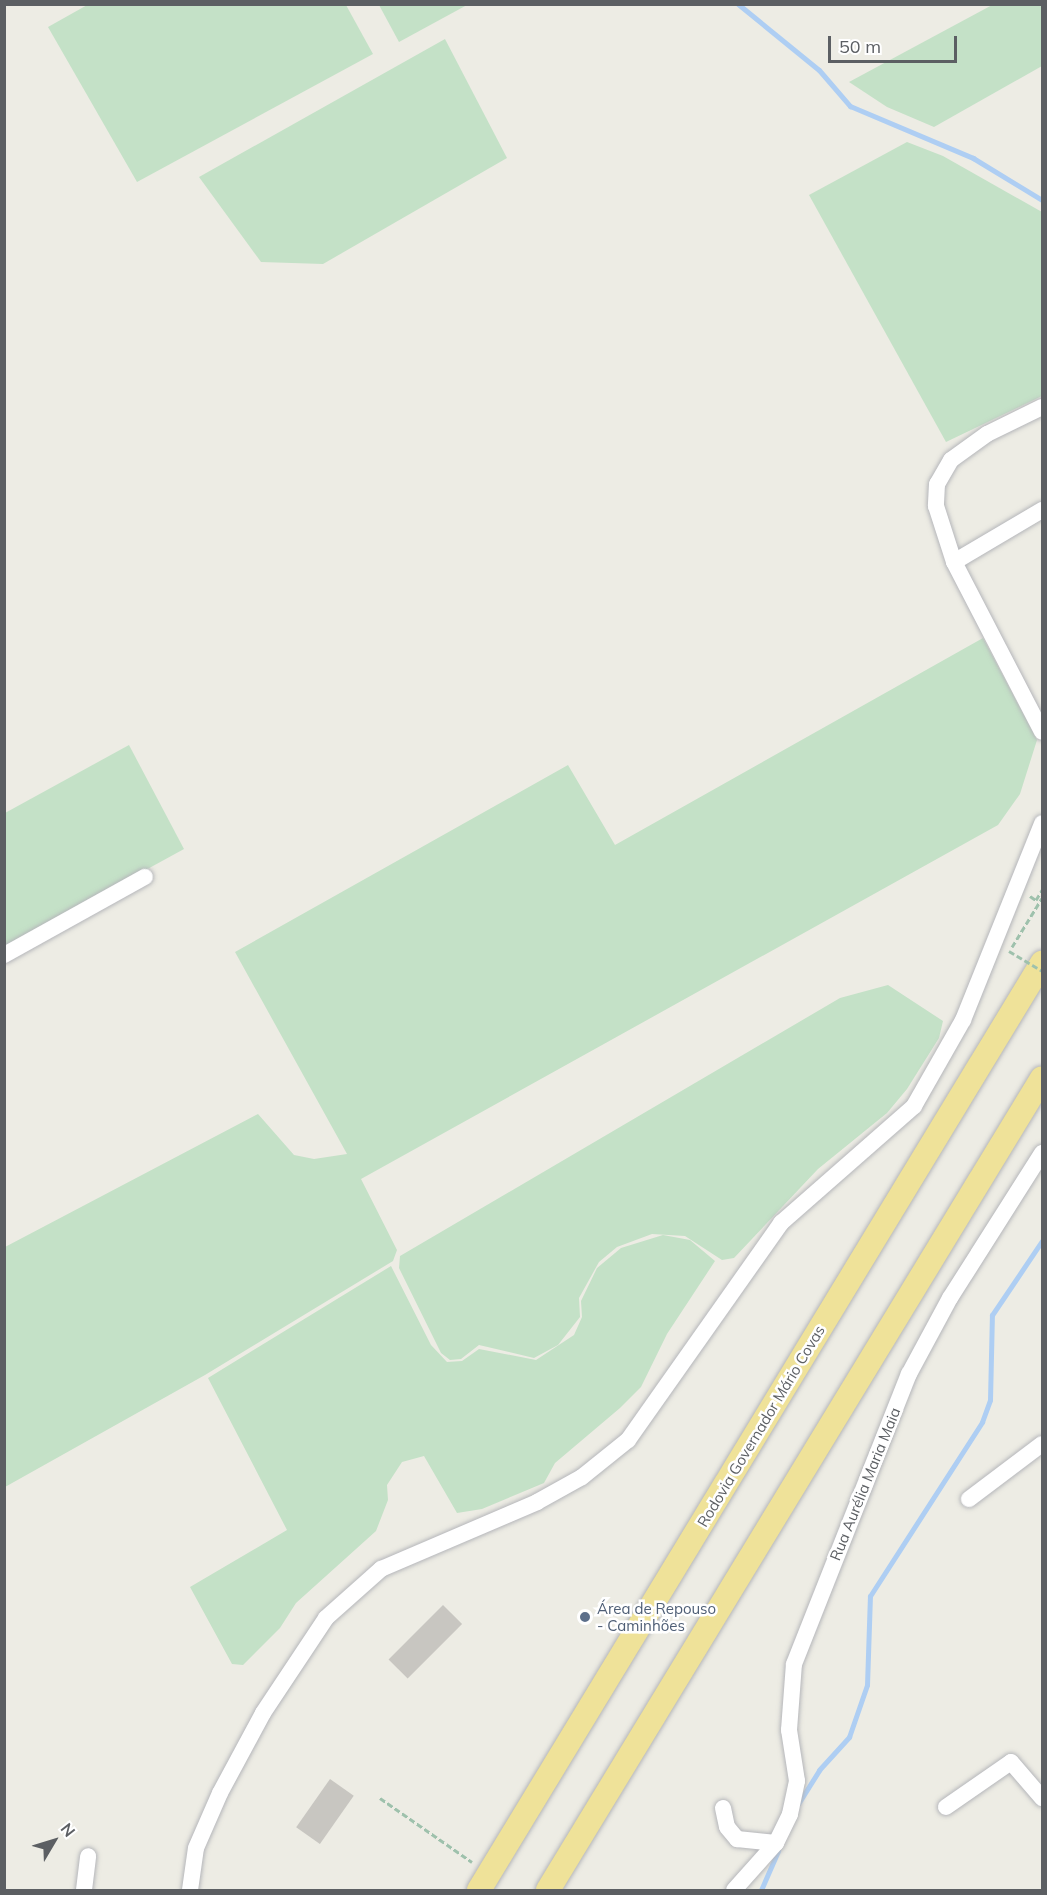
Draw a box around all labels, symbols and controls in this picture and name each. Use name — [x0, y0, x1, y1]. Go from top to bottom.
scale bar — [831, 24, 960, 62]
text: 50 m — [839, 35, 881, 58]
street label: Rodovia Governador Mário Covas — [694, 1322, 828, 1530]
street label: Rua Aurélia Maria Maia — [826, 1405, 904, 1563]
place label: Área de Repouso - Caminhões — [597, 1599, 716, 1634]
marker: Área de Repouso - Caminhões — [578, 1610, 592, 1624]
north arrow — [24, 1811, 84, 1871]
text: N — [57, 1819, 80, 1841]

